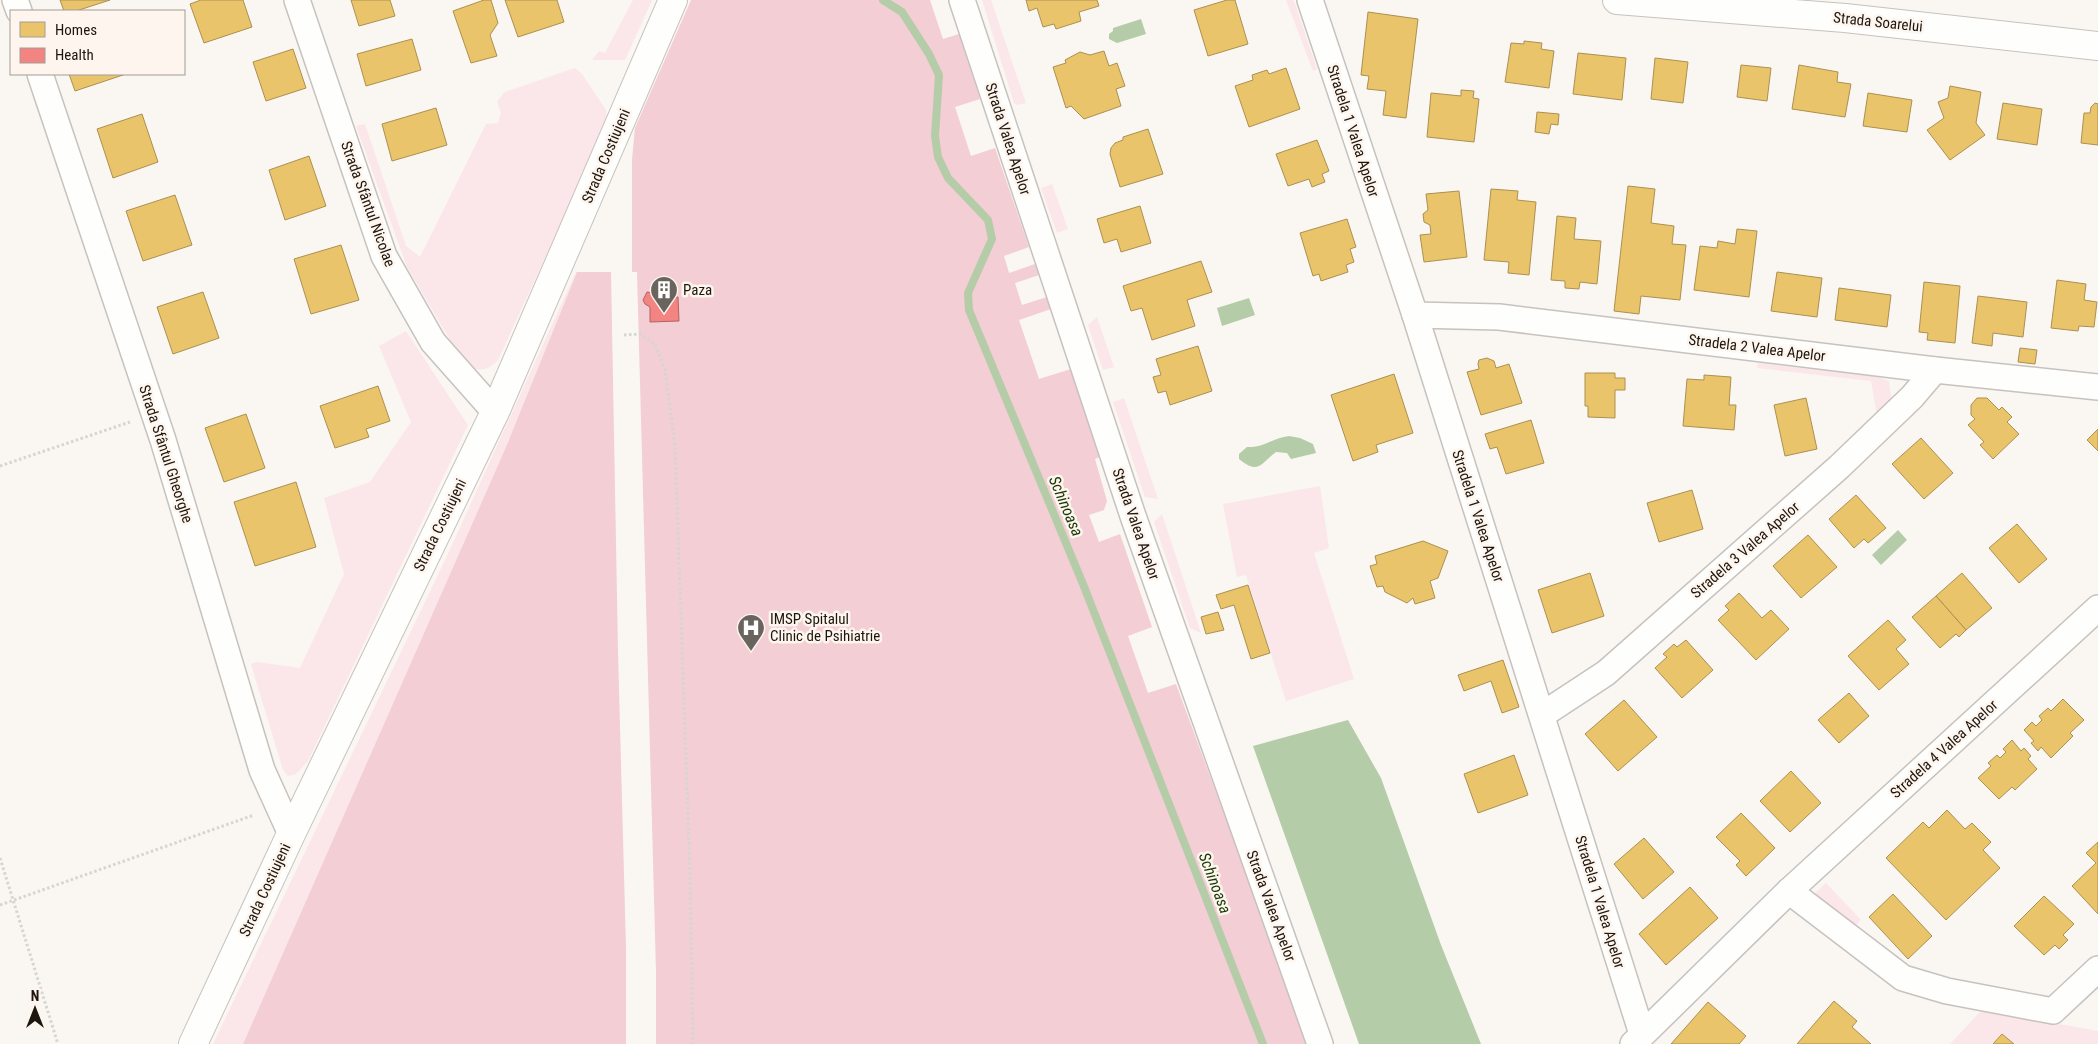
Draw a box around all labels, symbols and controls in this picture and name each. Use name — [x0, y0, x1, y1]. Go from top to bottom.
street label: Strada Soarelui — [1832, 8, 1924, 36]
legend — [10, 10, 185, 75]
text: Homes — [55, 21, 97, 39]
text: Health — [55, 46, 94, 64]
street label: Stradela 1 Valea Apelor — [1323, 63, 1383, 200]
street label: Strada Valea Apelor — [981, 81, 1035, 198]
street label: Strada Costiujeni — [578, 106, 634, 206]
street label: Strada Sfântul Nicolae — [337, 139, 399, 269]
building icon: Paza — [649, 275, 679, 314]
place label: Paza — [683, 281, 712, 299]
street label: Stradela 2 Valea Apelor — [1687, 331, 1827, 365]
street label: Strada Sfântul Gheorghe — [135, 383, 197, 525]
street label: Stradela 1 Valea Apelor — [1448, 448, 1508, 585]
street label: Strada Valea Apelor — [1108, 466, 1164, 583]
water label: Schinoasa — [1045, 473, 1087, 539]
street label: Strada Costiujeni — [410, 476, 470, 574]
street label: Stradela 3 Valea Apelor — [1687, 498, 1803, 602]
place label: IMSP Spitalul Clinic de Psihiatrie — [770, 610, 880, 645]
hospital icon: IMSP Spitalul Clinic de Psihiatrie — [736, 613, 766, 652]
street label: Stradela 4 Valea Apelor — [1887, 696, 2002, 802]
street label: Stradela 1 Valea Apelor — [1571, 833, 1629, 971]
street label: Strada Costiujeni — [236, 840, 294, 940]
street label: Strada Valea Apelor — [1243, 848, 1300, 964]
water label: Schinoasa — [1195, 850, 1235, 916]
north arrow — [10, 984, 60, 1034]
text: N — [31, 988, 39, 1004]

